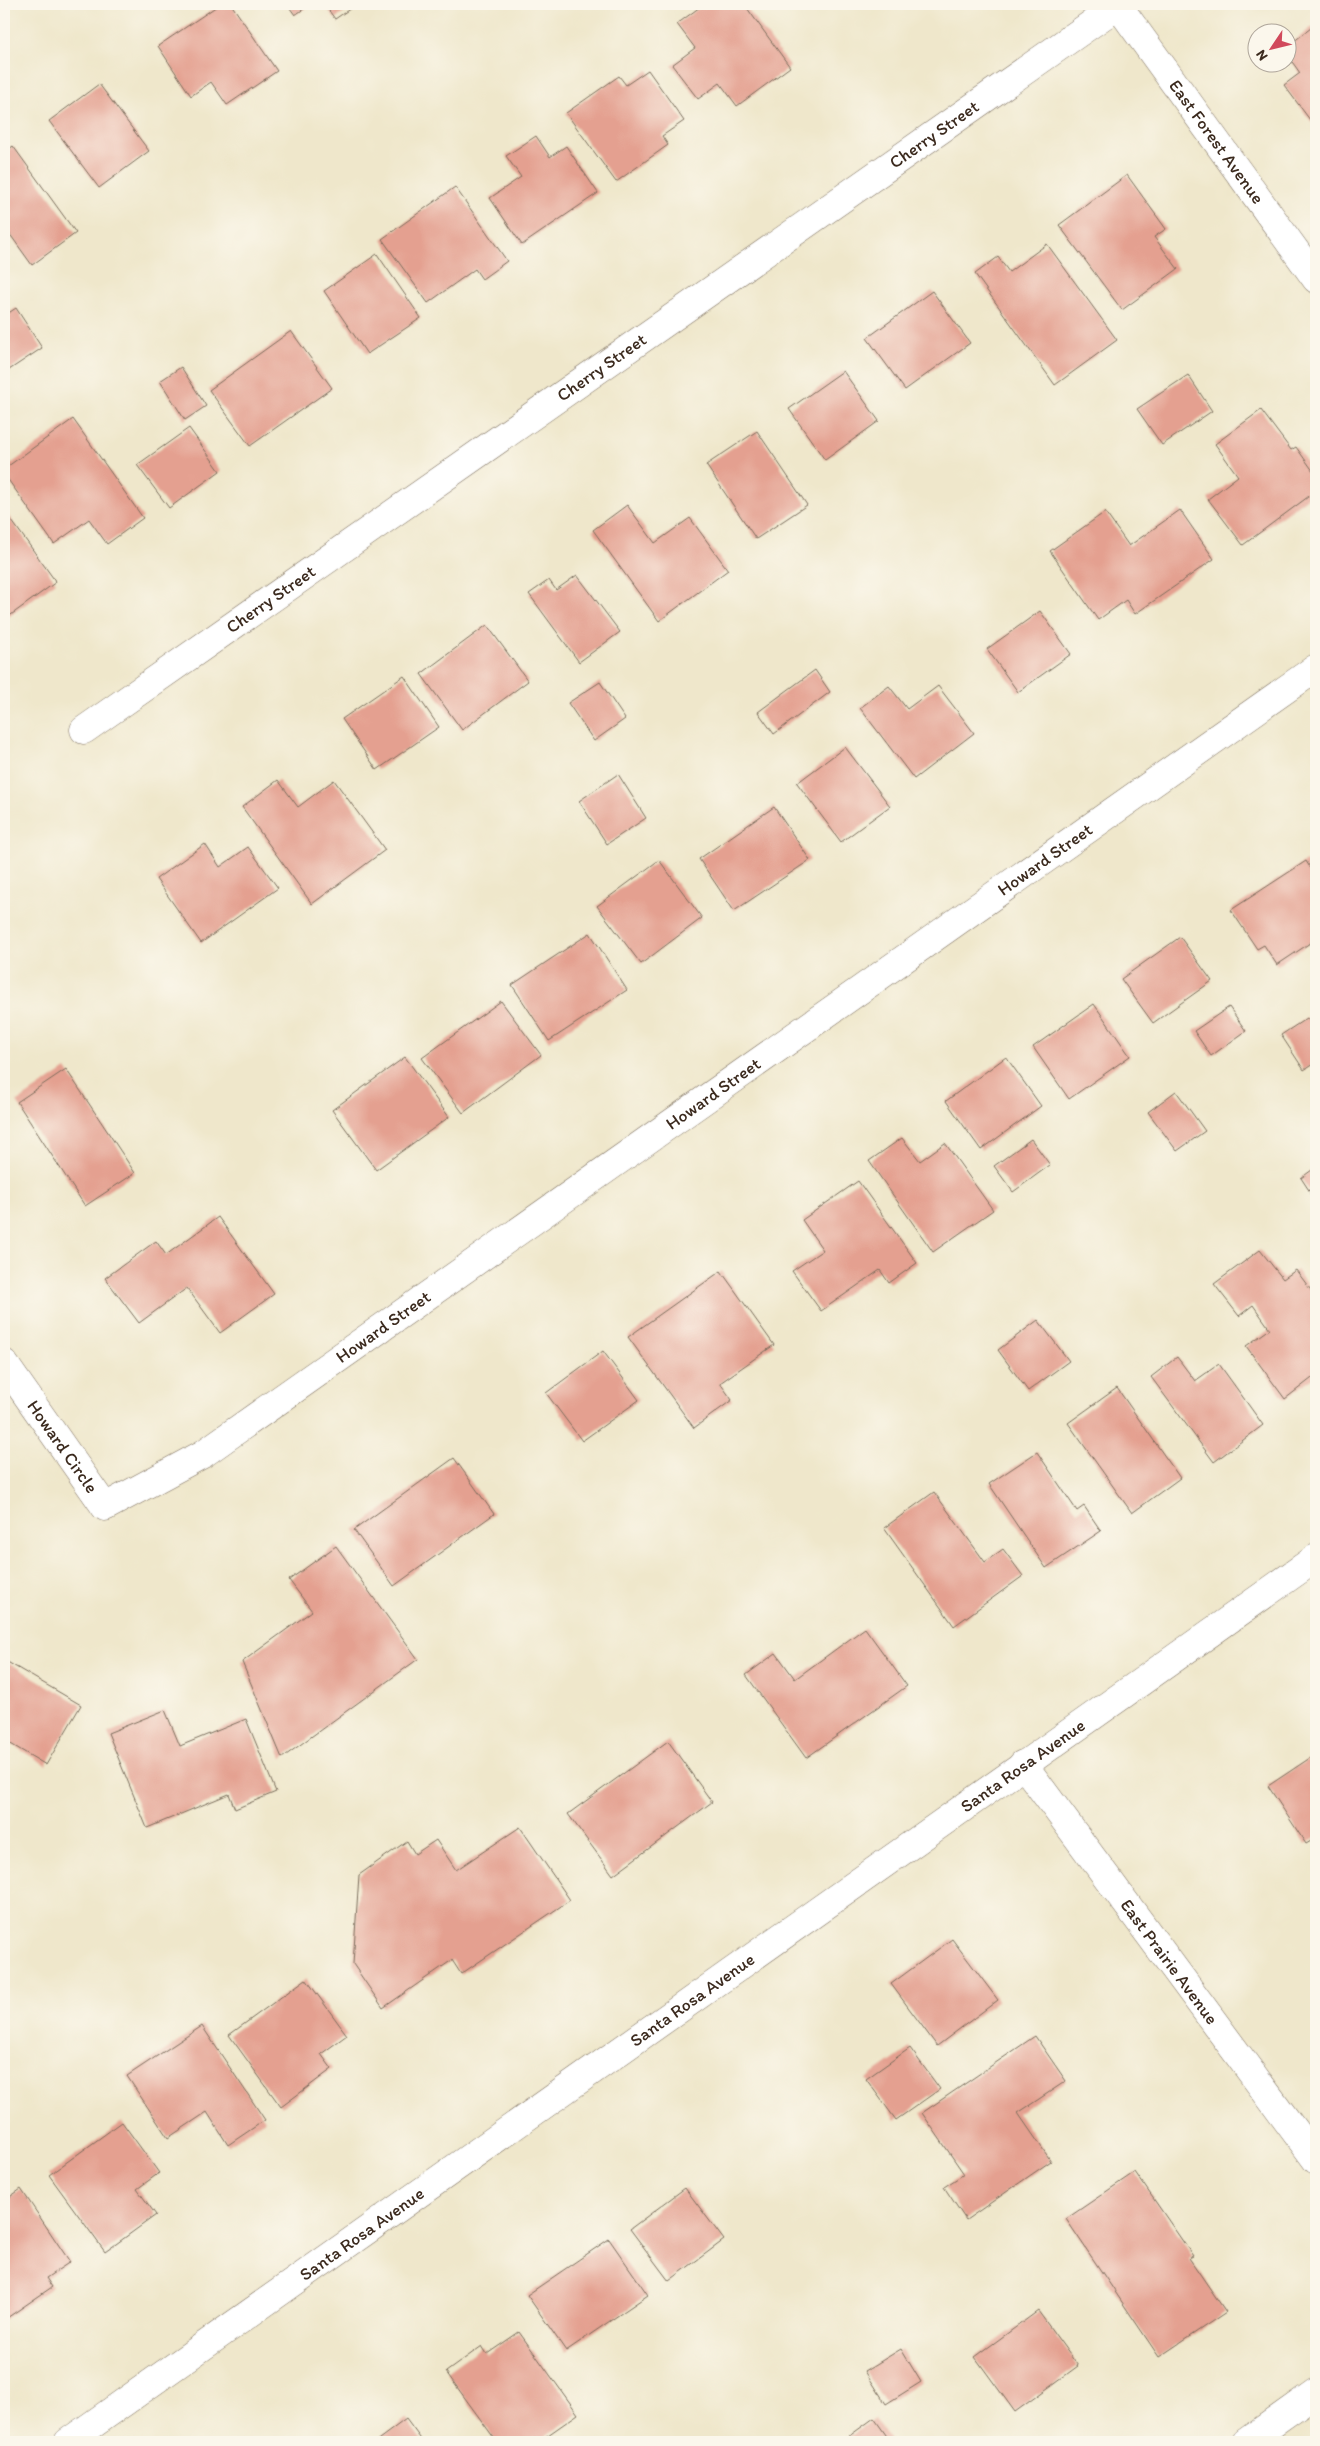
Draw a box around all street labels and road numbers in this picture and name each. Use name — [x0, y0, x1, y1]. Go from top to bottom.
street label: East Forest Avenue — [1164, 75, 1269, 208]
street label: Cherry Street — [885, 95, 983, 173]
street label: Cherry Street — [553, 328, 651, 406]
street label: Cherry Street — [222, 560, 320, 638]
street label: Howard Street — [993, 818, 1097, 900]
street label: Howard Street — [662, 1052, 765, 1135]
street label: Howard Street — [332, 1286, 435, 1368]
street label: Howard Circle — [22, 1396, 103, 1497]
street label: Santa Rosa Avenue — [956, 1714, 1089, 1817]
street label: East Prairie Avenue — [1116, 1895, 1223, 2029]
street label: Santa Rosa Avenue — [626, 1948, 759, 2051]
street label: Santa Rosa Avenue — [295, 2182, 428, 2286]

